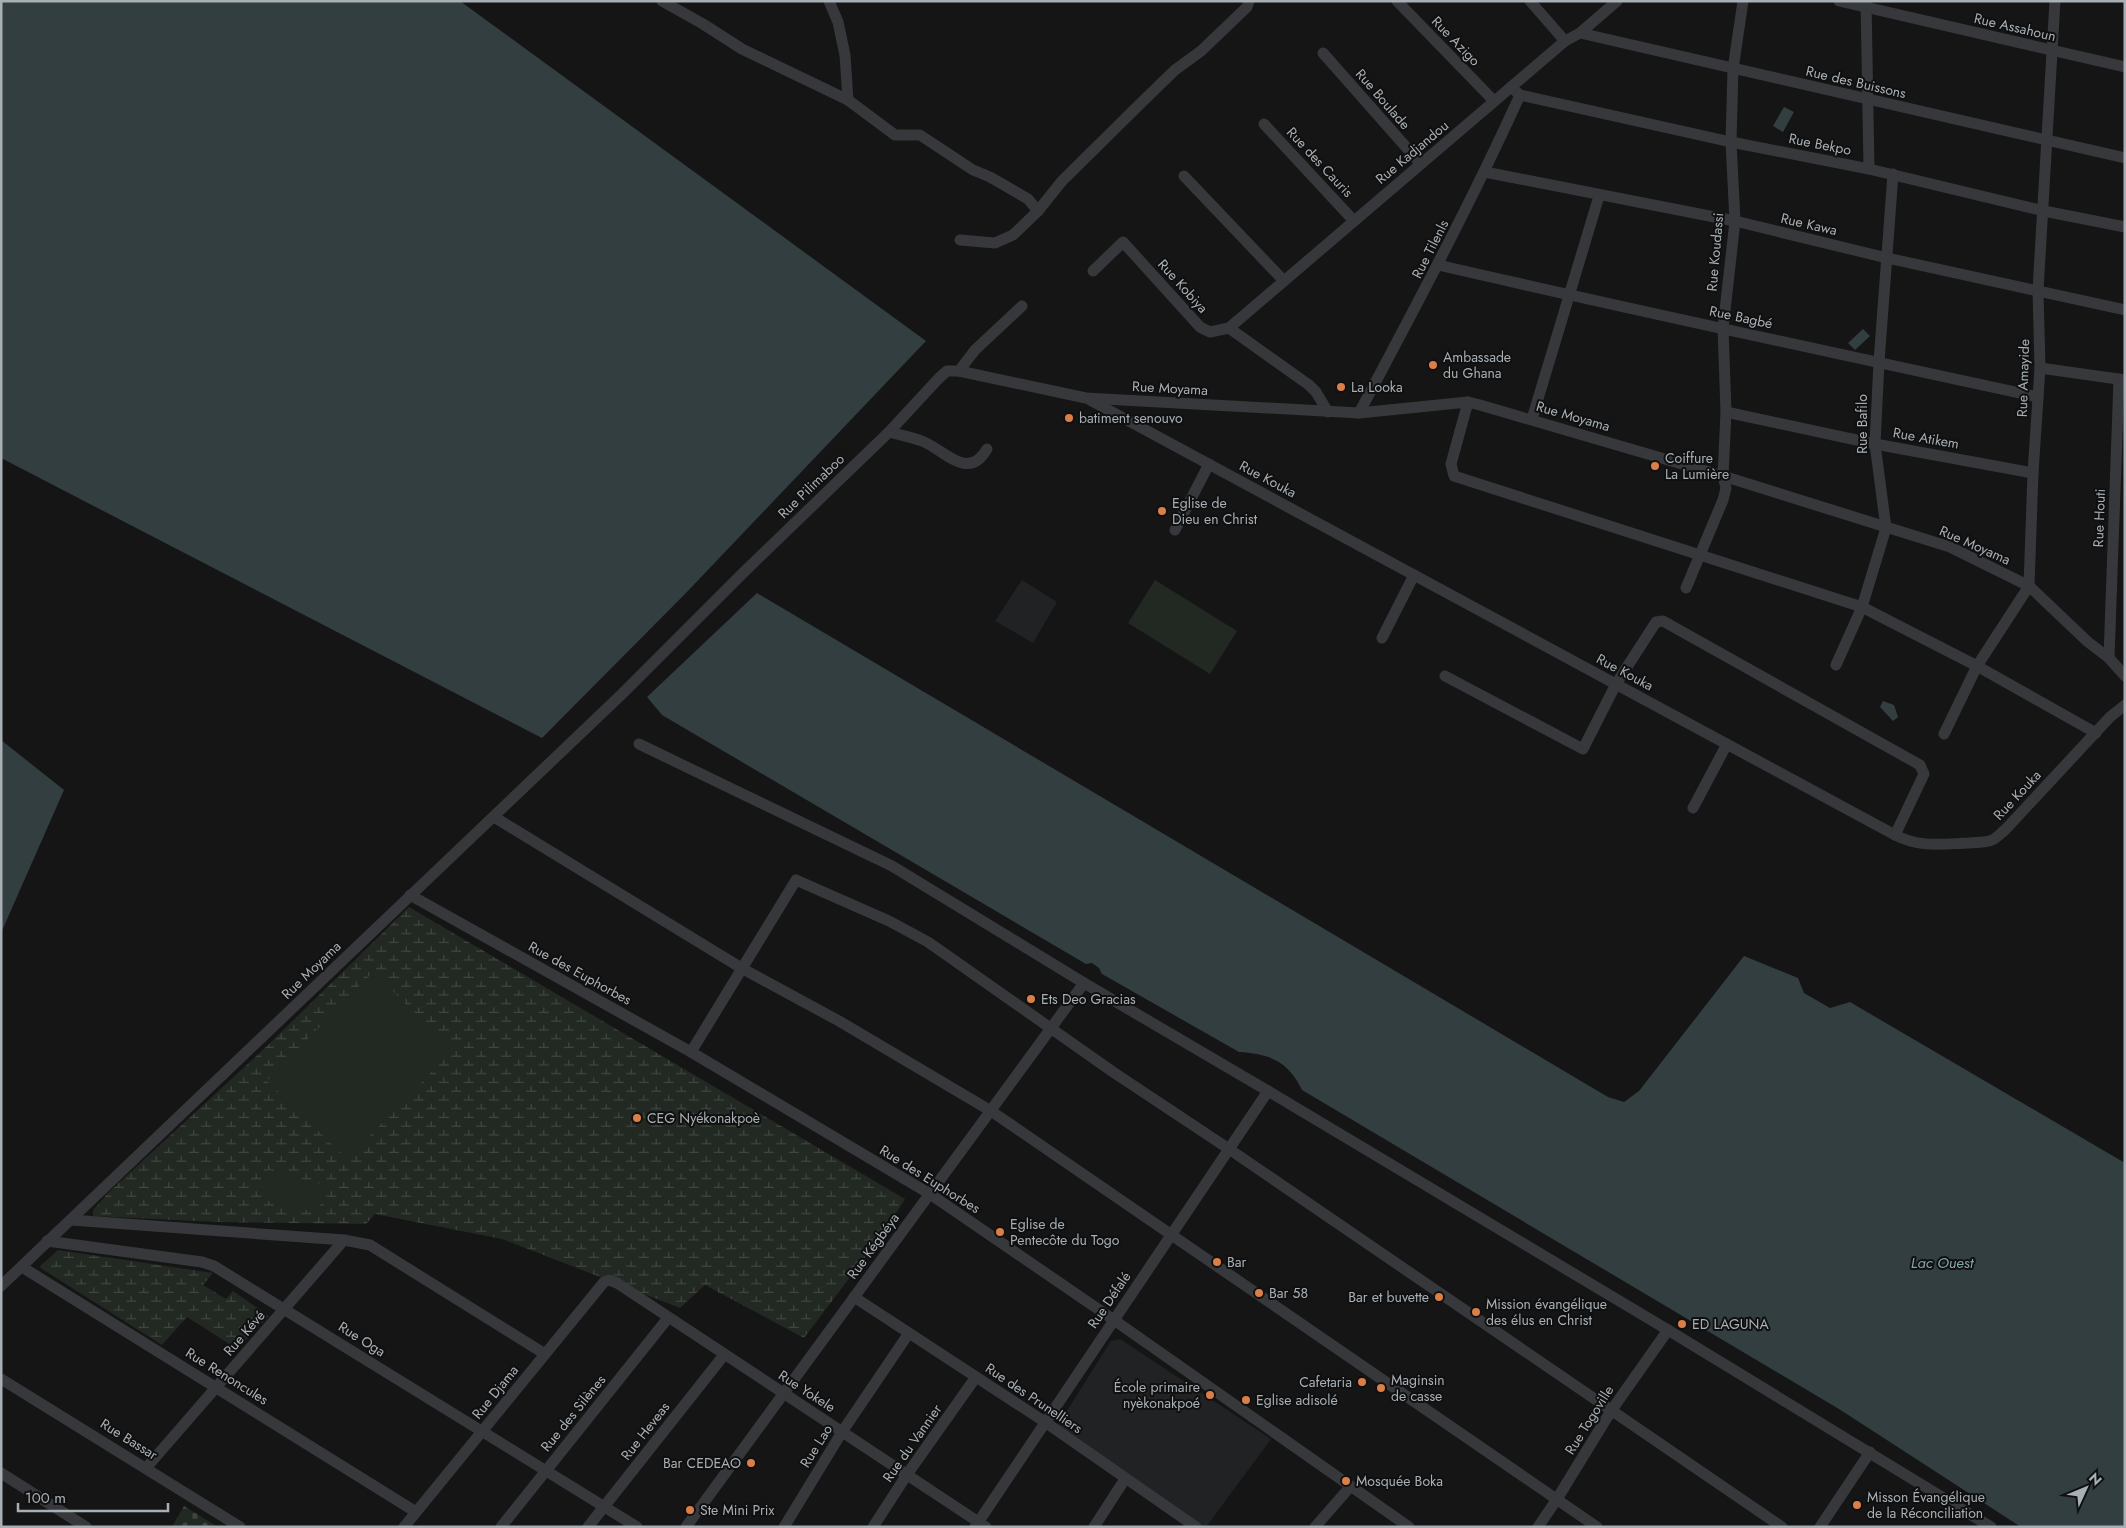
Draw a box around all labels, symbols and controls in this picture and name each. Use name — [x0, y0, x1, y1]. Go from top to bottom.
street label: Rue Assahoun — [1972, 8, 2058, 46]
street label: Rue Azigo — [1427, 12, 1485, 71]
street label: Rue des Buissons — [1804, 61, 1908, 103]
street label: Rue Boulade — [1351, 64, 1415, 134]
street label: Rue Kadjandou — [1371, 115, 1453, 189]
street label: Rue des Cauris — [1282, 122, 1358, 202]
street label: Rue Bekpo — [1787, 128, 1853, 160]
street label: Rue Kawa — [1779, 208, 1839, 240]
street label: Rue Koudassi — [1702, 212, 1728, 292]
street label: Rue Tilenls — [1407, 216, 1453, 282]
street label: Rue Kobiya — [1153, 255, 1213, 317]
street label: Rue Bagbé — [1707, 301, 1775, 333]
street label: Rue Amayide — [2012, 338, 2034, 418]
place label: Ambassade du Ghana — [1443, 347, 1511, 383]
marker: Ambassade du Ghana — [1427, 359, 1439, 371]
street label: Rue Moyama — [1132, 376, 1208, 400]
place label: La Looka — [1351, 377, 1403, 397]
marker: La Looka — [1335, 381, 1347, 393]
street label: Rue Bafilo — [1852, 394, 1872, 454]
street label: Rue Moyama — [1534, 396, 1612, 436]
place label: batiment senouvo — [1079, 408, 1183, 428]
marker: batiment senouvo — [1063, 412, 1075, 424]
street label: Rue Atikem — [1891, 422, 1961, 454]
place label: Coiffure La Lumière — [1665, 448, 1729, 484]
street label: Rue Pilimaboo — [773, 449, 849, 523]
street label: Rue Kouka — [1236, 456, 1300, 502]
marker: Coiffure La Lumière — [1649, 460, 1661, 472]
street label: Rue Houti — [2088, 488, 2110, 548]
place label: Eglise de Dieu en Christ — [1172, 493, 1258, 529]
marker: Eglise de Dieu en Christ — [1156, 505, 1168, 517]
street label: Rue Moyama — [1936, 520, 2014, 570]
street label: Rue Kouka — [1593, 649, 1657, 695]
street label: Rue Kouka — [1989, 766, 2045, 824]
street label: Rue Moyama — [277, 936, 345, 1004]
street label: Rue des Euphorbes — [525, 936, 636, 1010]
place label: Ets Deo Gracias — [1041, 989, 1136, 1009]
marker: Ets Deo Gracias — [1025, 993, 1037, 1005]
place label: CEG Nyékonakpoè — [647, 1108, 760, 1128]
marker: CEG Nyékonakpoè — [631, 1112, 643, 1124]
street label: Rue des Euphorbes — [876, 1140, 984, 1218]
street label: Rue Kégbéya — [842, 1209, 904, 1283]
place label: Eglise de Pentecôte du Togo — [1010, 1214, 1120, 1250]
marker: Eglise de Pentecôte du Togo — [994, 1226, 1006, 1238]
place label: Bar — [1227, 1252, 1247, 1272]
water label: Lac Ouest — [1911, 1252, 1975, 1274]
marker: Bar — [1211, 1256, 1223, 1268]
street label: Rue Défalé — [1083, 1268, 1135, 1332]
place label: Bar 58 — [1269, 1283, 1308, 1303]
marker: Bar 58 — [1253, 1287, 1265, 1299]
place label: Bar et buvette — [1348, 1287, 1429, 1307]
marker: Bar et buvette — [1433, 1291, 1445, 1303]
place label: Mission évangélique des élus en Christ — [1486, 1294, 1607, 1330]
street label: Rue Kévé — [219, 1306, 269, 1360]
marker: Mission évangélique des élus en Christ — [1470, 1306, 1482, 1318]
place label: ED LAGUNA — [1692, 1314, 1769, 1334]
street label: Rue Oga — [334, 1317, 390, 1361]
marker: ED LAGUNA — [1676, 1318, 1688, 1330]
street label: Rue Renoncules — [182, 1343, 273, 1410]
street label: Rue des Prunelliers — [981, 1358, 1087, 1438]
street label: Rue Djama — [467, 1361, 523, 1423]
street label: Rue Yokele — [775, 1365, 839, 1417]
street label: Rue des Silènes — [536, 1370, 610, 1456]
place label: Maginsin de casse — [1391, 1370, 1445, 1406]
place label: Cafetaria — [1299, 1372, 1352, 1392]
marker: Cafetaria — [1356, 1376, 1368, 1388]
place label: École primaire nyèkonakpoé — [1114, 1377, 1200, 1413]
marker: Maginsin de casse — [1375, 1382, 1387, 1394]
street label: Rue Togoville — [1560, 1382, 1618, 1458]
marker: École primaire nyèkonakpoé — [1204, 1389, 1216, 1401]
place label: Eglise adisolé — [1256, 1390, 1338, 1410]
marker: Eglise adisolé — [1240, 1394, 1252, 1406]
street label: Rue Heveas — [616, 1397, 674, 1464]
street label: Rue du Vannier — [878, 1400, 946, 1486]
street label: Rue Bassar — [97, 1414, 162, 1465]
street label: Rue Lao — [795, 1420, 837, 1471]
place label: Bar CEDEAO — [663, 1453, 741, 1473]
marker: Bar CEDEAO — [745, 1457, 757, 1469]
north arrow — [2061, 1463, 2111, 1513]
text: N — [2084, 1468, 2106, 1490]
place label: Mosquée Boka — [1356, 1471, 1443, 1491]
marker: Mosquée Boka — [1340, 1475, 1352, 1487]
scale bar — [18, 1480, 168, 1512]
text: 100 m — [25, 1487, 66, 1509]
place label: Misson Évangélique de la Réconciliation — [1867, 1487, 1985, 1523]
marker: Misson Évangélique de la Réconciliation — [1851, 1499, 1863, 1511]
place label: Ste Mini Prix — [700, 1500, 774, 1520]
marker: Ste Mini Prix — [684, 1504, 696, 1516]

